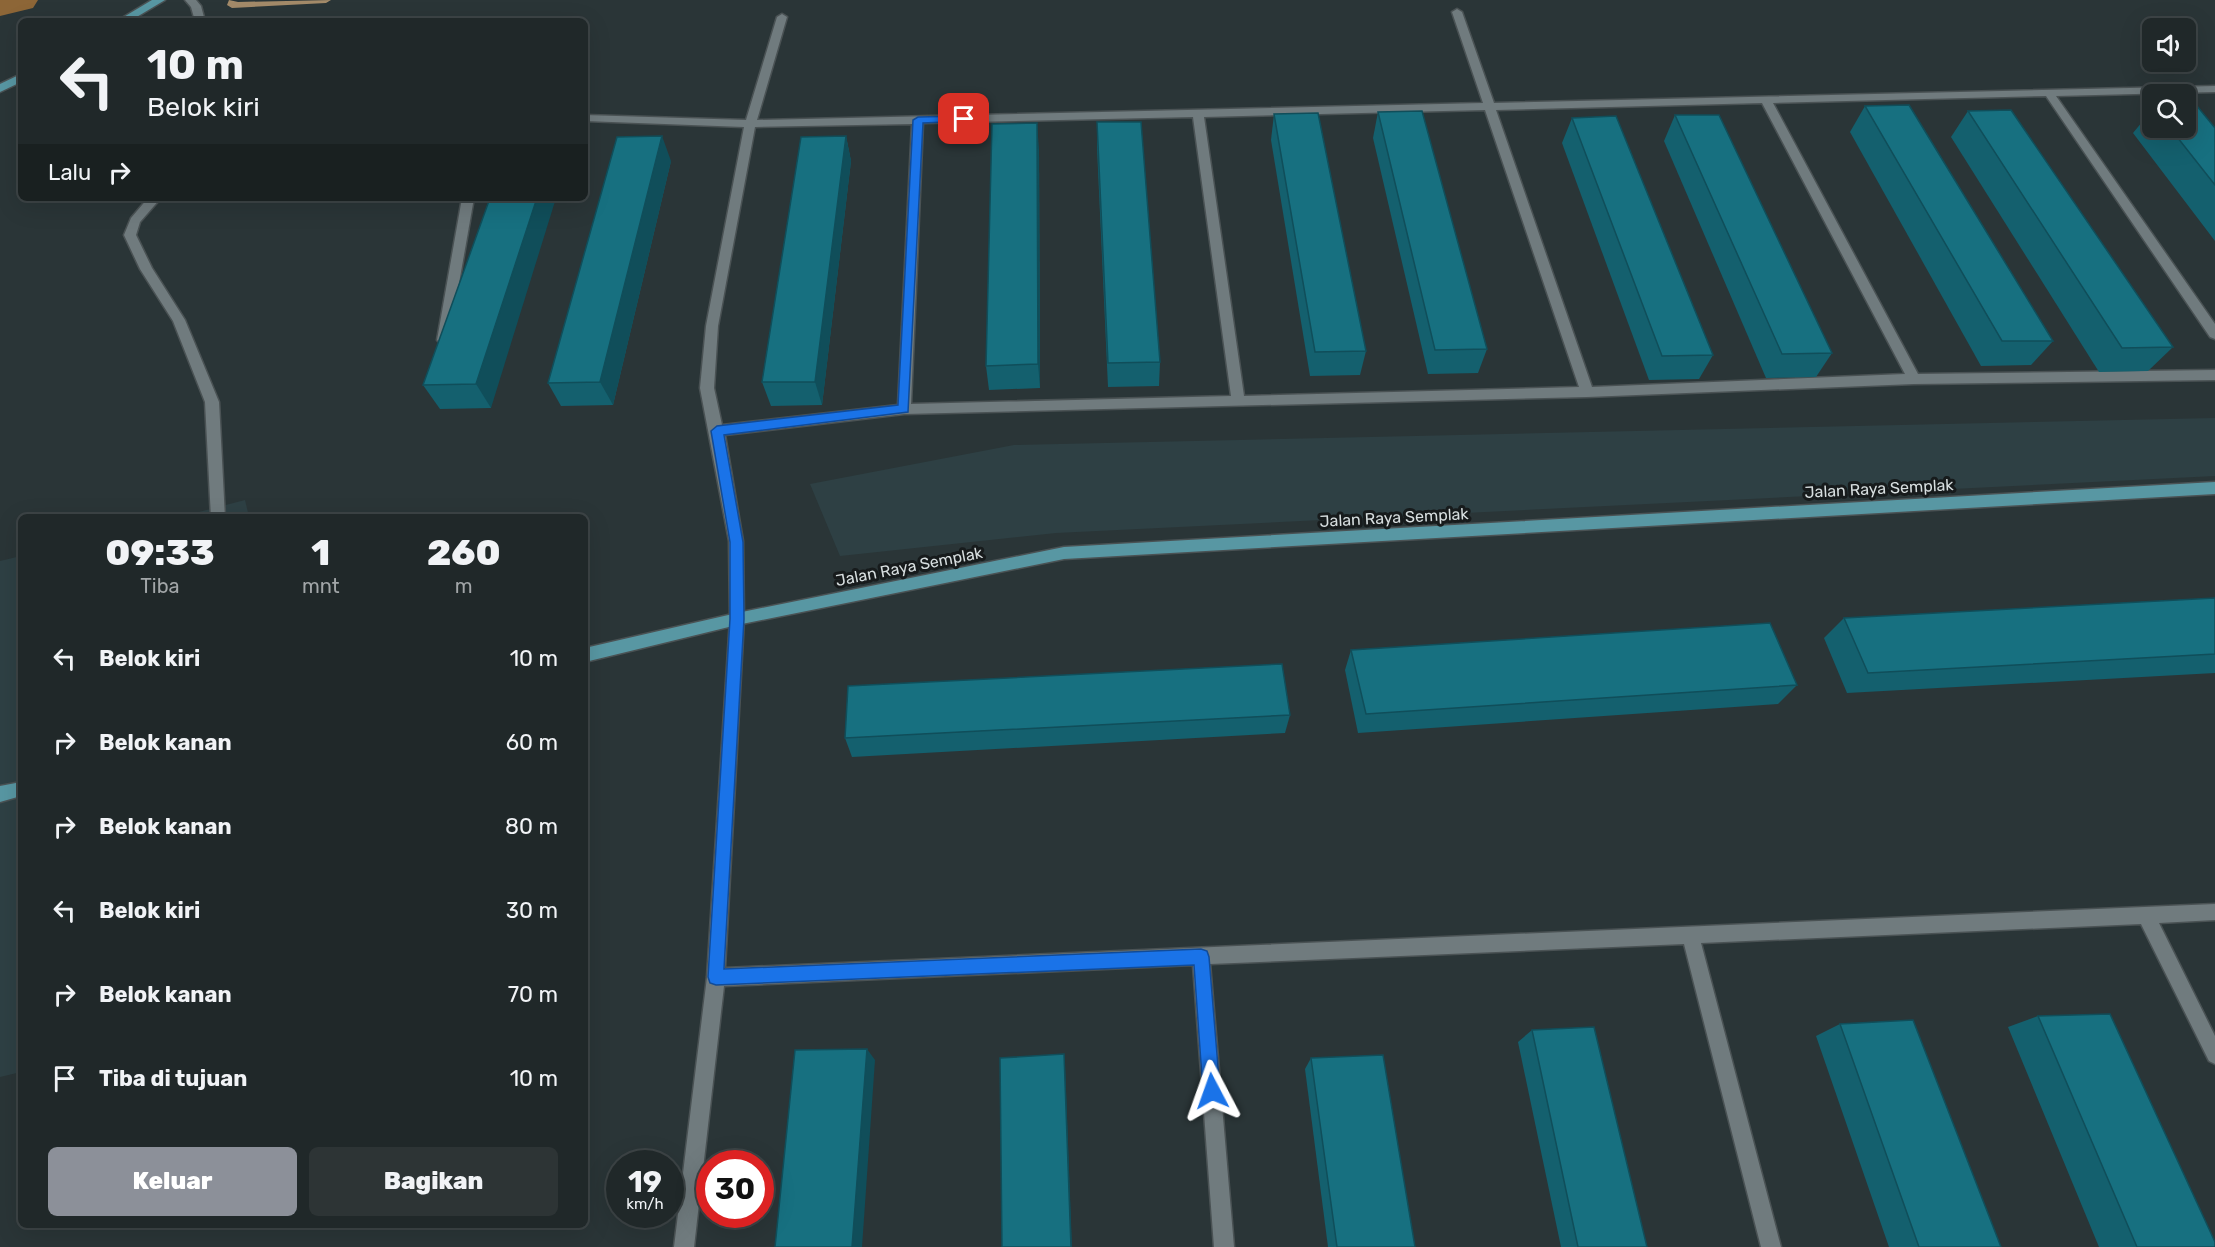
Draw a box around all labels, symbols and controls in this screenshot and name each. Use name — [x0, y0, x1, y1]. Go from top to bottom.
map controls — [2142, 18, 2196, 138]
button: sound — [2142, 18, 2196, 72]
text: 10 m — [147, 40, 244, 90]
icon: left — [48, 42, 126, 120]
button: search — [2142, 84, 2196, 138]
text: Belok kiri — [147, 91, 260, 123]
pin — [938, 93, 989, 144]
icon: arrive — [947, 102, 980, 135]
icon: right — [103, 156, 136, 189]
text: Lalu — [48, 159, 91, 186]
street label: Jalan Raya Semplak — [1804, 475, 1955, 502]
street label: Jalan Raya Semplak — [1319, 504, 1470, 531]
text: 09:33 — [105, 531, 215, 574]
text: 1 — [311, 531, 330, 574]
text: 260 — [427, 531, 501, 574]
street label: Jalan Raya Semplak — [834, 543, 985, 590]
text: Tiba — [140, 574, 180, 598]
text: mnt — [302, 574, 340, 598]
text: m — [455, 574, 473, 598]
icon: left — [48, 642, 81, 675]
text: Belok kiri — [99, 645, 200, 672]
text: 10 m — [510, 645, 558, 672]
icon: right — [48, 726, 81, 759]
text: Belok kanan — [99, 729, 232, 756]
text: 60 m — [506, 729, 558, 756]
icon: right — [48, 810, 81, 843]
text: Belok kanan — [99, 813, 232, 840]
text: 80 m — [505, 813, 558, 840]
icon: left — [48, 894, 81, 927]
text: Belok kiri — [99, 897, 200, 924]
text: 30 m — [506, 897, 558, 924]
icon: right — [48, 978, 81, 1011]
text: Belok kanan — [99, 981, 232, 1008]
text: 70 m — [508, 981, 558, 1008]
position arrow — [1180, 1059, 1244, 1123]
icon: arrive — [48, 1062, 81, 1095]
text: Tiba di tujuan — [99, 1065, 247, 1092]
text: 10 m — [510, 1065, 558, 1092]
button: Keluar — [48, 1147, 297, 1216]
button: Bagikan — [309, 1147, 558, 1216]
speed limit sign: 30 — [696, 1150, 774, 1228]
text: 19 — [628, 1164, 662, 1200]
text: km/h — [626, 1195, 664, 1213]

